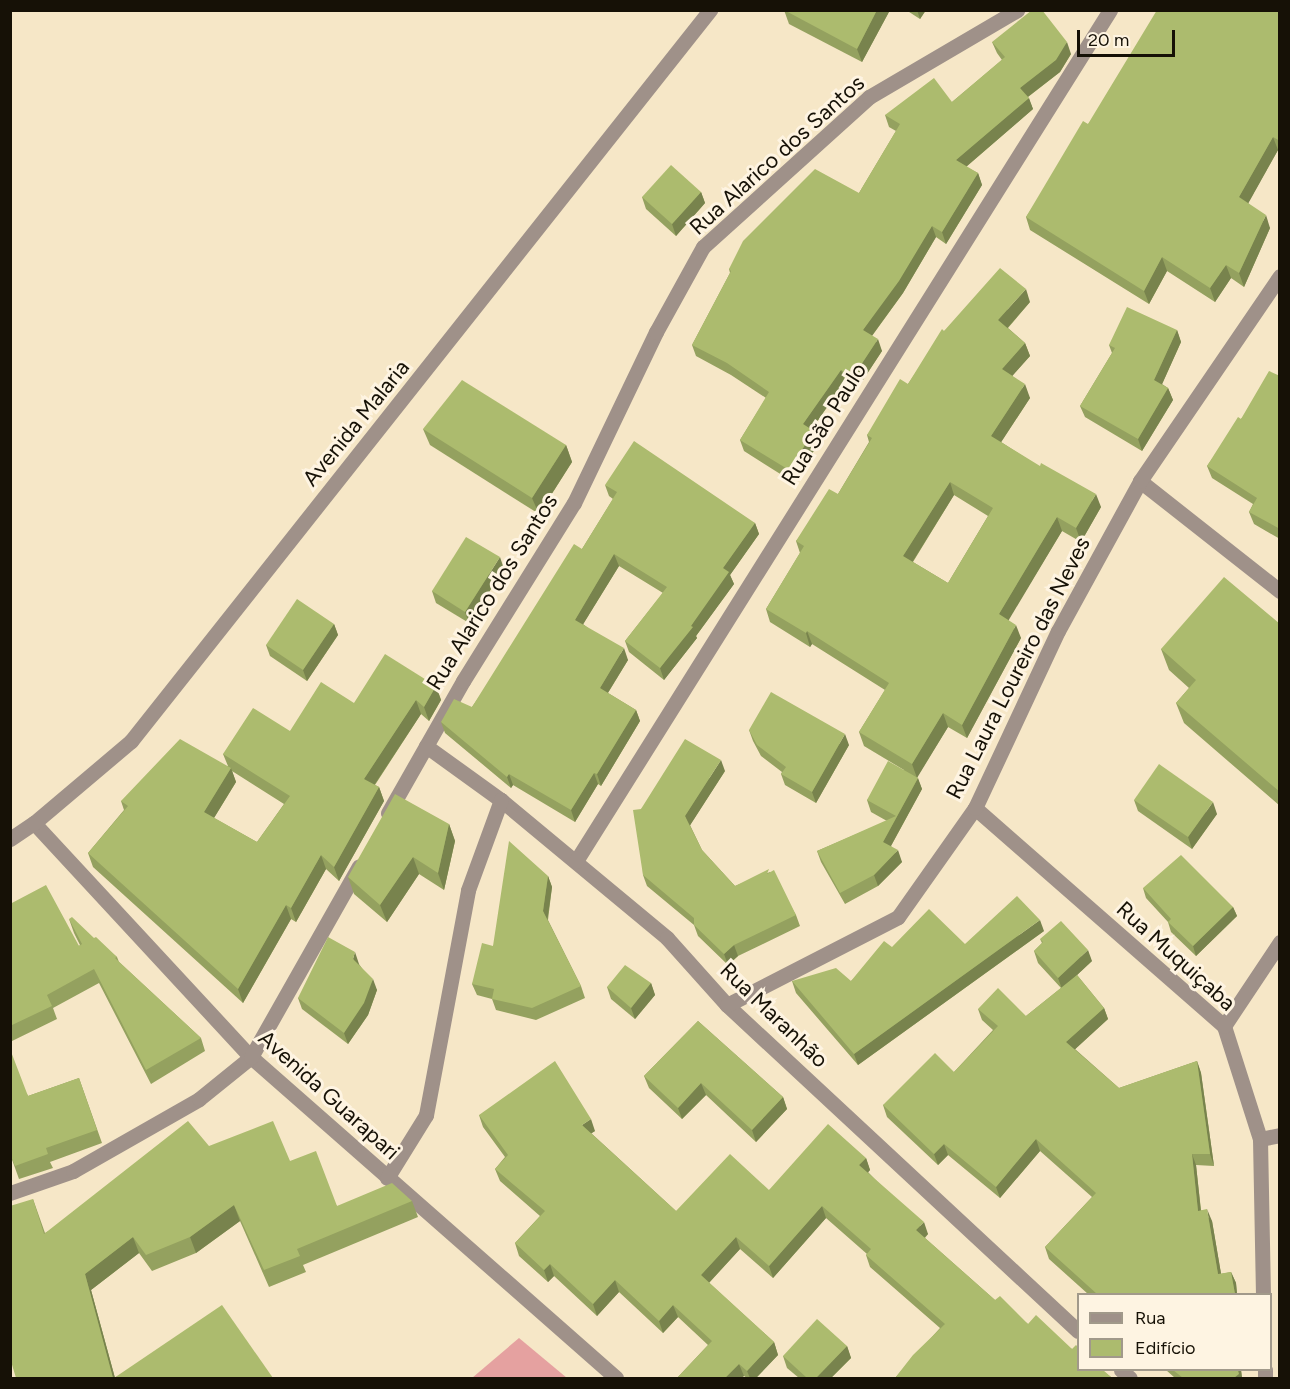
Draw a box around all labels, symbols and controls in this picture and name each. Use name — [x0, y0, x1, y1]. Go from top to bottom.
scale bar — [1080, 18, 1178, 56]
text: 20 m — [1088, 29, 1129, 51]
street label: Rua Alarico dos Santos — [684, 70, 870, 240]
street label: Avenida Malaria — [297, 355, 415, 491]
street label: Rua São Paulo — [776, 358, 872, 490]
street label: Rua Alarico dos Santos — [421, 489, 563, 695]
street label: Rua Laura Loureiro das Neves — [940, 533, 1096, 803]
street label: Rua Muquiçaba — [1111, 896, 1241, 1016]
street label: Rua Maranhão — [715, 957, 833, 1073]
street label: Avenida Guarapari — [253, 1025, 405, 1165]
legend — [1077, 1293, 1272, 1371]
text: Rua — [1135, 1307, 1166, 1329]
text: Edifício — [1135, 1337, 1196, 1359]

